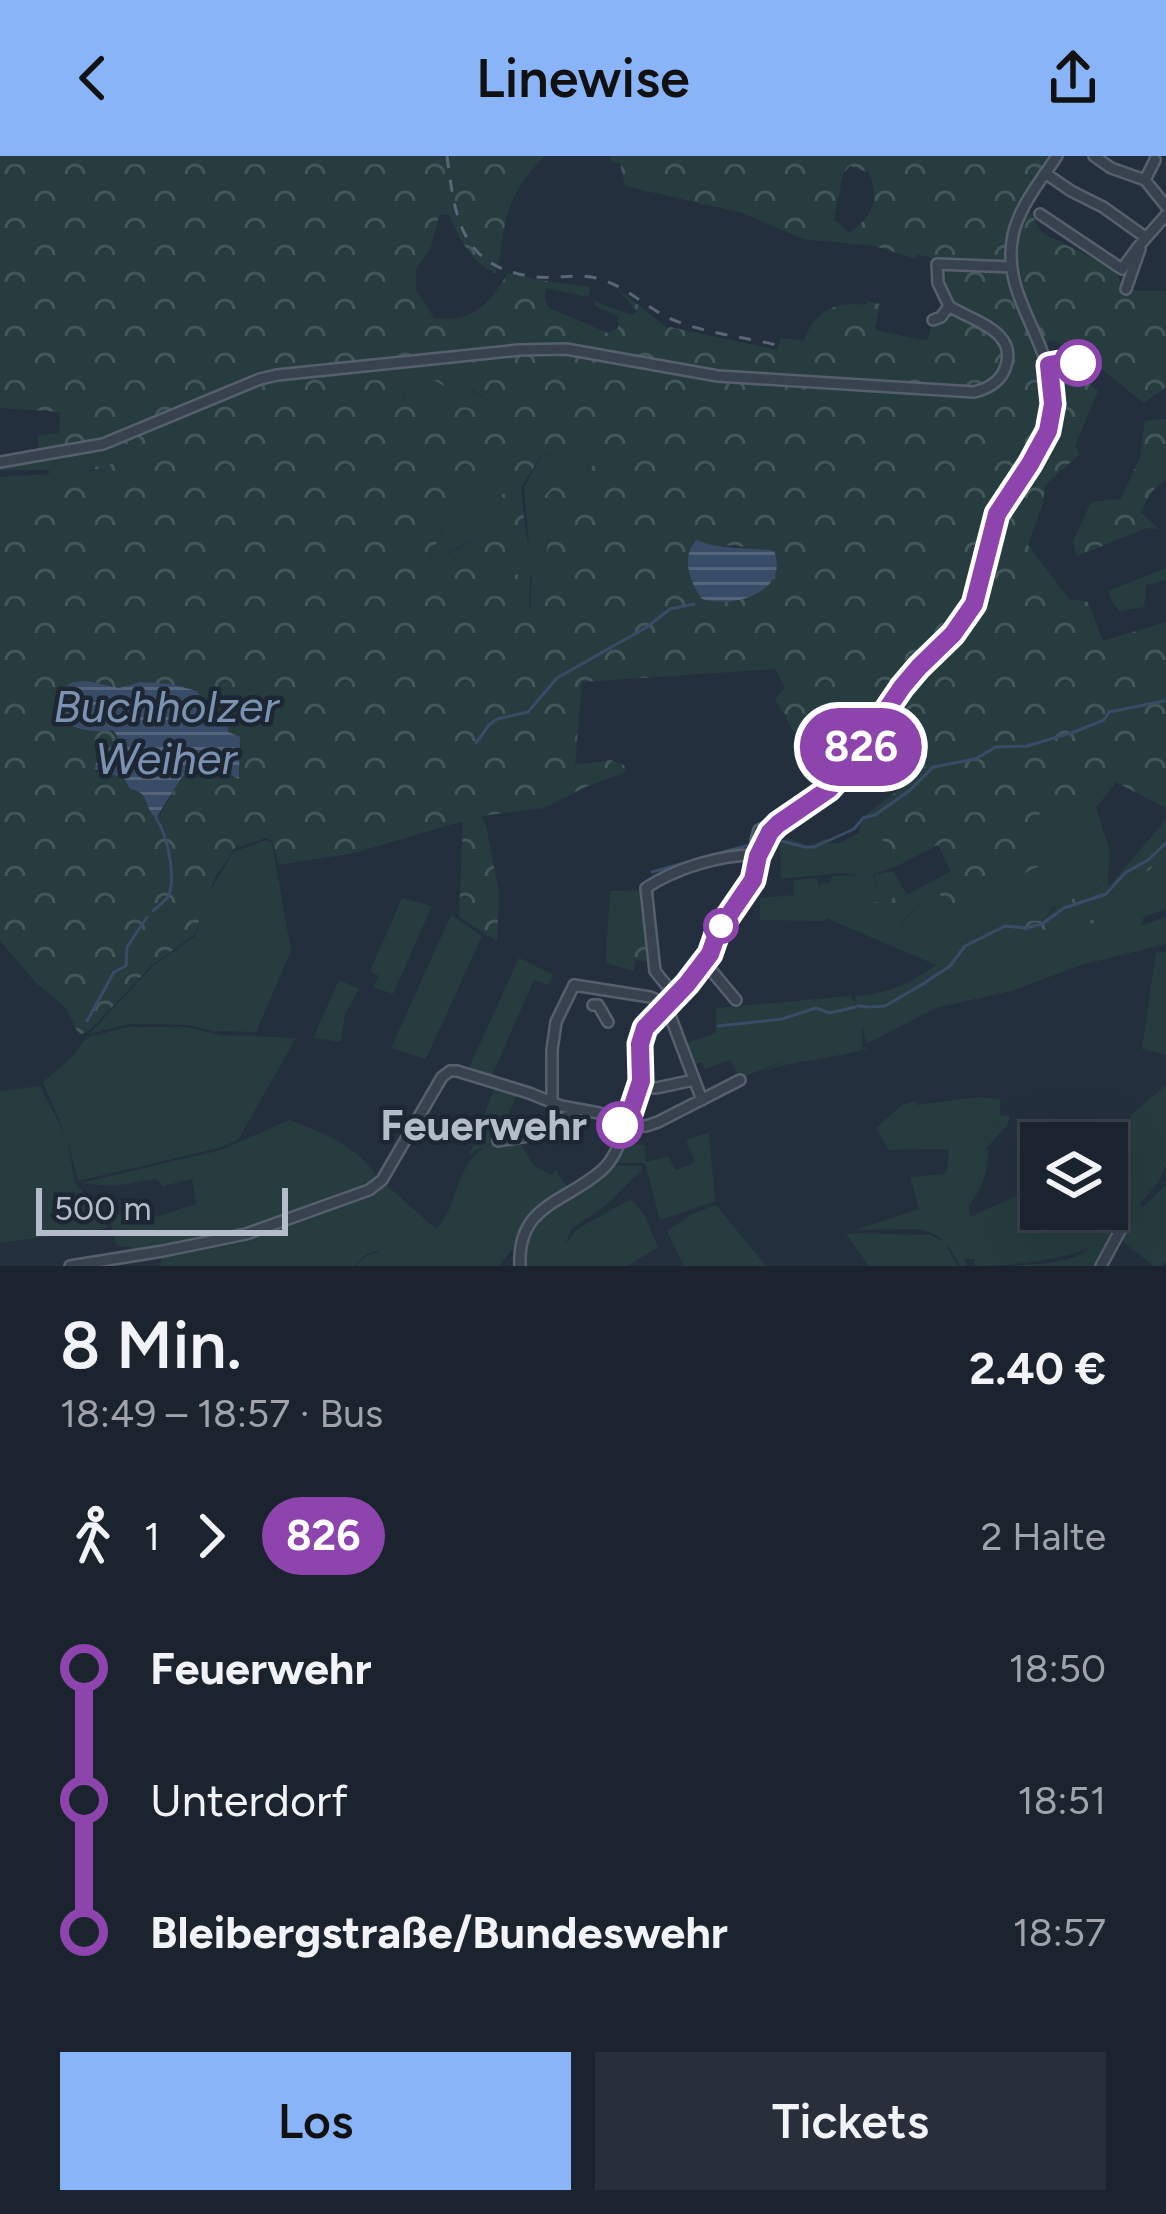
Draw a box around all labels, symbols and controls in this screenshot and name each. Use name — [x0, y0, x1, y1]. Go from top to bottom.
icon: back — [60, 45, 126, 111]
icon: share — [1040, 45, 1106, 111]
text: Linewise — [476, 46, 690, 111]
unlabelled marker — [1056, 341, 1100, 385]
water label: Buchholzer Weiher — [53, 679, 280, 785]
line badge: 826 — [792, 708, 930, 786]
text: 826 — [824, 721, 898, 772]
unlabelled marker — [705, 910, 737, 942]
place label: Feuerwehr — [380, 1100, 587, 1151]
marker: Feuerwehr — [598, 1103, 642, 1147]
map controls — [1020, 1122, 1128, 1230]
button: layers — [1020, 1122, 1128, 1230]
scale bar — [36, 1182, 288, 1235]
text: 500 m — [54, 1189, 152, 1228]
text: 8 Min. — [60, 1305, 242, 1385]
text: 2.40 € — [969, 1341, 1106, 1395]
text: 18:49 – 18:57 · Bus — [60, 1390, 383, 1437]
icon: walk — [60, 1503, 126, 1569]
icon: forward — [178, 1503, 244, 1569]
text: 826 — [286, 1510, 361, 1561]
text: 1 — [144, 1513, 160, 1560]
text: 2 Halte — [981, 1513, 1106, 1560]
text: Feuerwehr — [150, 1641, 372, 1695]
text: 18:50 — [1009, 1645, 1106, 1692]
text: Unterdorf — [150, 1773, 348, 1827]
text: 18:51 — [1018, 1777, 1106, 1824]
text: Bleibergstraße/Bundeswehr — [150, 1905, 728, 1959]
text: 18:57 — [1013, 1909, 1106, 1956]
button: Los — [60, 2052, 571, 2190]
button: Tickets — [595, 2052, 1106, 2190]

